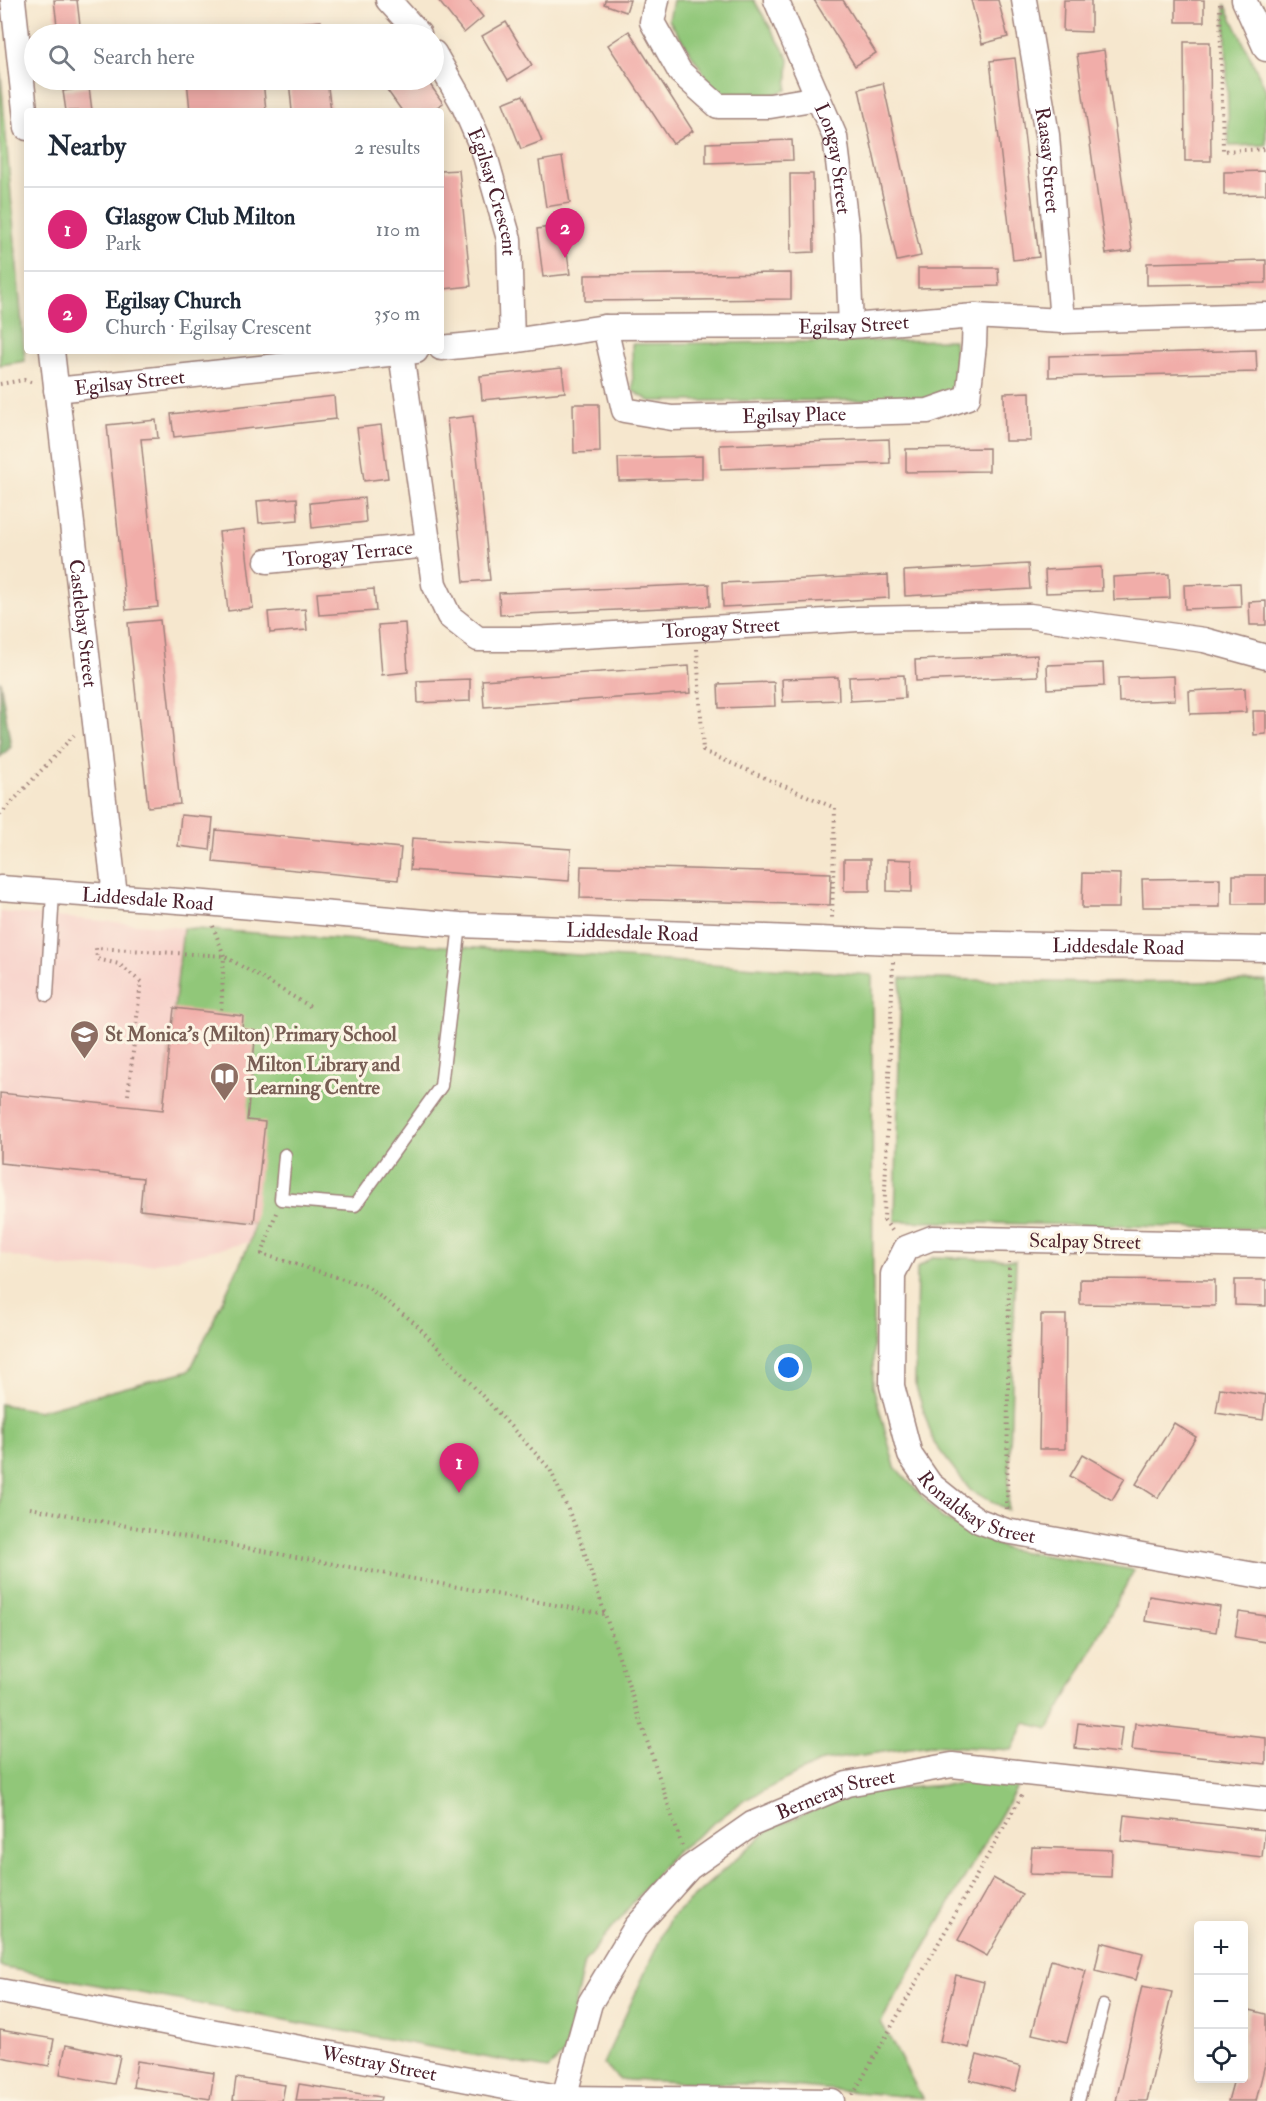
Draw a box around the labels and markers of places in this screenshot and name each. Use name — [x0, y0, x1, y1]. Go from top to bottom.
pin: 2 — [546, 208, 584, 258]
school or university icon: St Monica's (Milton) Primary School — [68, 1018, 100, 1060]
place label: St Monica's (Milton) Primary School — [105, 1022, 398, 1048]
place label: Milton Library and Learning Centre — [245, 1052, 400, 1101]
library icon: Milton Library and Learning Centre — [209, 1060, 241, 1102]
pin: 1 — [440, 1444, 478, 1493]

